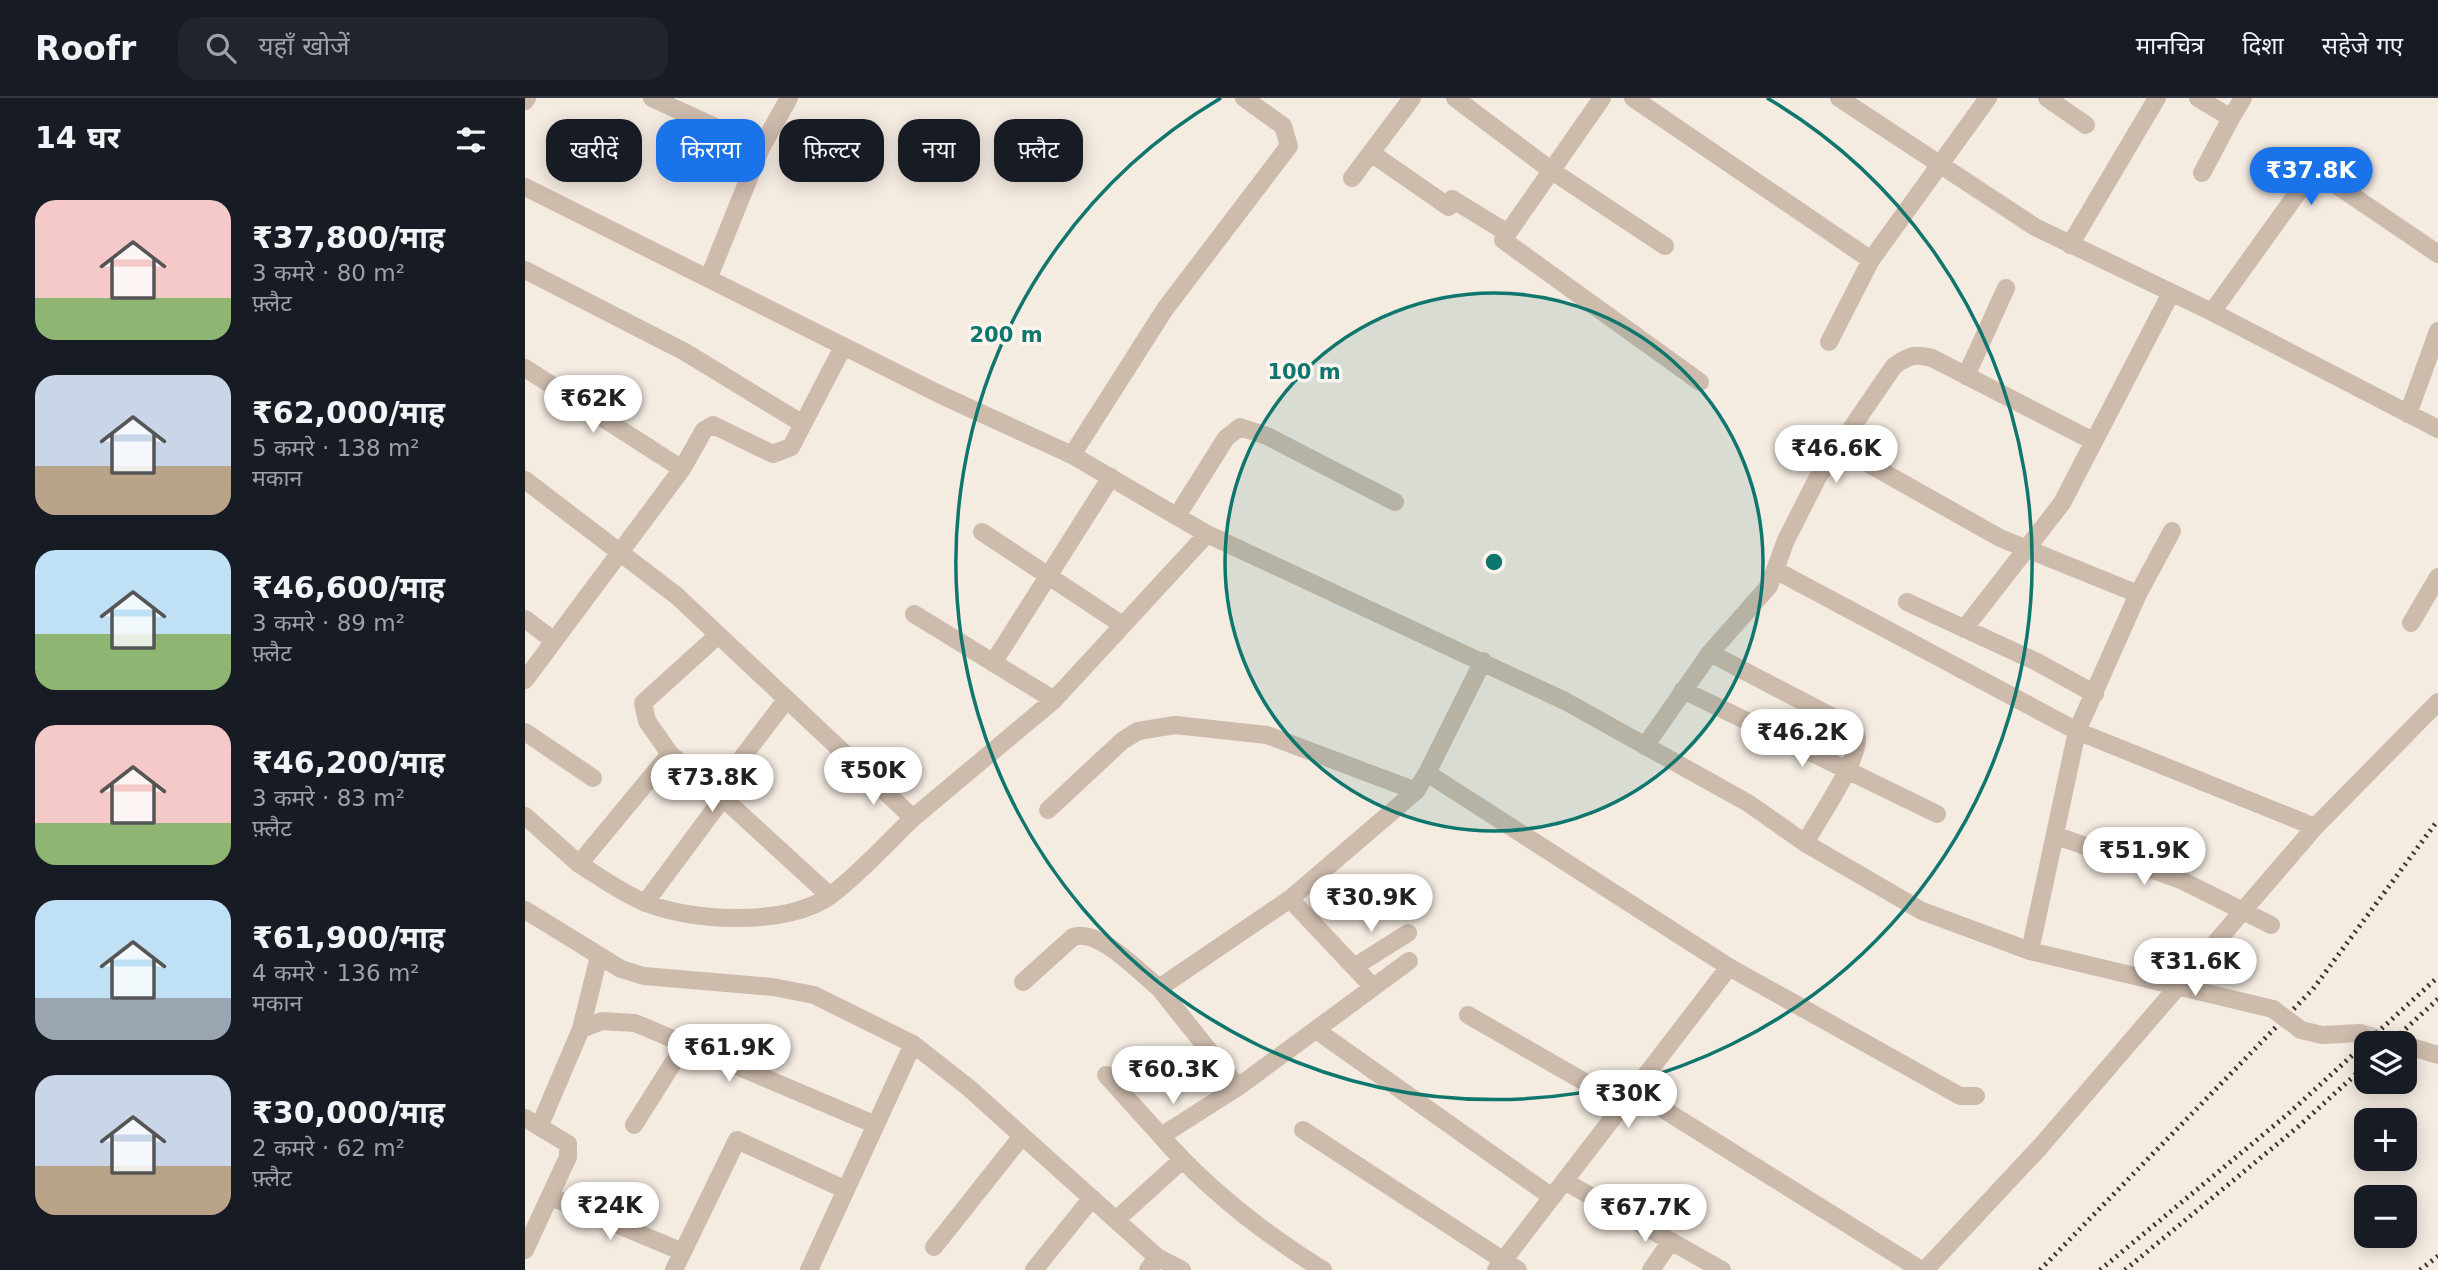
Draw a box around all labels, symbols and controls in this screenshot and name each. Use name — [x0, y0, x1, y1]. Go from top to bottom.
search box — [178, 17, 668, 80]
text: Roofr — [35, 29, 136, 68]
icon: search — [202, 29, 240, 67]
text: यहाँ खोजें — [258, 31, 350, 61]
text: मानचित्र — [2136, 32, 2204, 60]
text: दिशा — [2242, 32, 2284, 60]
text: सहेजे गए — [2322, 32, 2403, 60]
chip: खरीदें — [546, 119, 642, 182]
chip: किराया — [656, 119, 765, 182]
chip: फ़िल्टर — [779, 119, 884, 182]
chip: नया — [898, 119, 980, 182]
chip: फ़्लैट — [994, 119, 1083, 182]
text: 14 घर — [35, 120, 120, 155]
icon: filters — [452, 121, 490, 159]
pin: ₹37.8K — [2254, 148, 2368, 207]
text: ₹37.8K — [2266, 157, 2356, 183]
text: ₹37,800/माह — [252, 220, 445, 255]
icon: home — [91, 228, 175, 312]
text: 3 कमरे · 80 m² — [252, 260, 405, 286]
text: फ़्लैट — [252, 290, 292, 316]
text: 200 m — [969, 323, 1043, 347]
text: 100 m — [1267, 360, 1341, 384]
pin: ₹62K — [552, 376, 634, 435]
text: ₹62K — [560, 385, 626, 411]
text: ₹62,000/माह — [252, 395, 445, 430]
icon: home — [91, 403, 175, 487]
pin: ₹46.6K — [1779, 426, 1893, 485]
text: 5 कमरे · 138 m² — [252, 435, 420, 461]
text: ₹46.6K — [1791, 435, 1881, 461]
text: मकान — [252, 465, 302, 491]
centre of rings — [1482, 550, 1506, 574]
text: ₹46,600/माह — [252, 570, 445, 605]
icon: home — [91, 578, 175, 662]
text: 3 कमरे · 89 m² — [252, 610, 405, 636]
text: फ़्लैट — [252, 640, 292, 666]
pin: ₹46.2K — [1745, 710, 1859, 769]
text: ₹46.2K — [1757, 719, 1847, 745]
text: ₹46,200/माह — [252, 745, 445, 780]
pin: ₹50K — [832, 748, 914, 807]
icon: home — [91, 753, 175, 837]
pin: ₹73.8K — [655, 754, 769, 814]
text: ₹50K — [840, 757, 906, 783]
text: ₹73.8K — [667, 764, 757, 790]
text: 3 कमरे · 83 m² — [252, 785, 405, 811]
text: फ़्लैट — [252, 815, 292, 841]
pin: ₹51.9K — [2087, 828, 2201, 887]
text: ₹51.9K — [2099, 837, 2189, 863]
pin: ₹30.9K — [1314, 874, 1428, 934]
text: ₹30.9K — [1326, 884, 1416, 910]
text: ₹61,900/माह — [252, 920, 445, 955]
icon: home — [91, 928, 175, 1012]
pin: ₹31.6K — [2138, 939, 2252, 998]
text: ₹31.6K — [2150, 948, 2240, 974]
text: 4 कमरे · 136 m² — [252, 960, 420, 986]
text: मकान — [252, 990, 302, 1016]
pin: ₹61.9K — [672, 1024, 786, 1084]
map controls — [2354, 1031, 2417, 1248]
button: layers — [2354, 1031, 2417, 1094]
text: ₹61.9K — [684, 1034, 774, 1060]
pin: ₹60.3K — [1116, 1046, 1230, 1106]
text: ₹60.3K — [1128, 1056, 1218, 1082]
pin: ₹30K — [1587, 1070, 1669, 1130]
text: ₹30K — [1595, 1080, 1661, 1106]
text: ₹30,000/माह — [252, 1095, 445, 1130]
icon: home — [91, 1103, 175, 1187]
button: + — [2354, 1108, 2417, 1171]
text: 2 कमरे · 62 m² — [252, 1135, 405, 1161]
text: फ़्लैट — [252, 1165, 292, 1191]
pin: ₹24K — [569, 1182, 651, 1242]
pin: ₹67.7K — [1588, 1184, 1702, 1244]
button: − — [2354, 1185, 2417, 1248]
text: ₹24K — [577, 1192, 643, 1218]
text: ₹67.7K — [1600, 1194, 1690, 1220]

